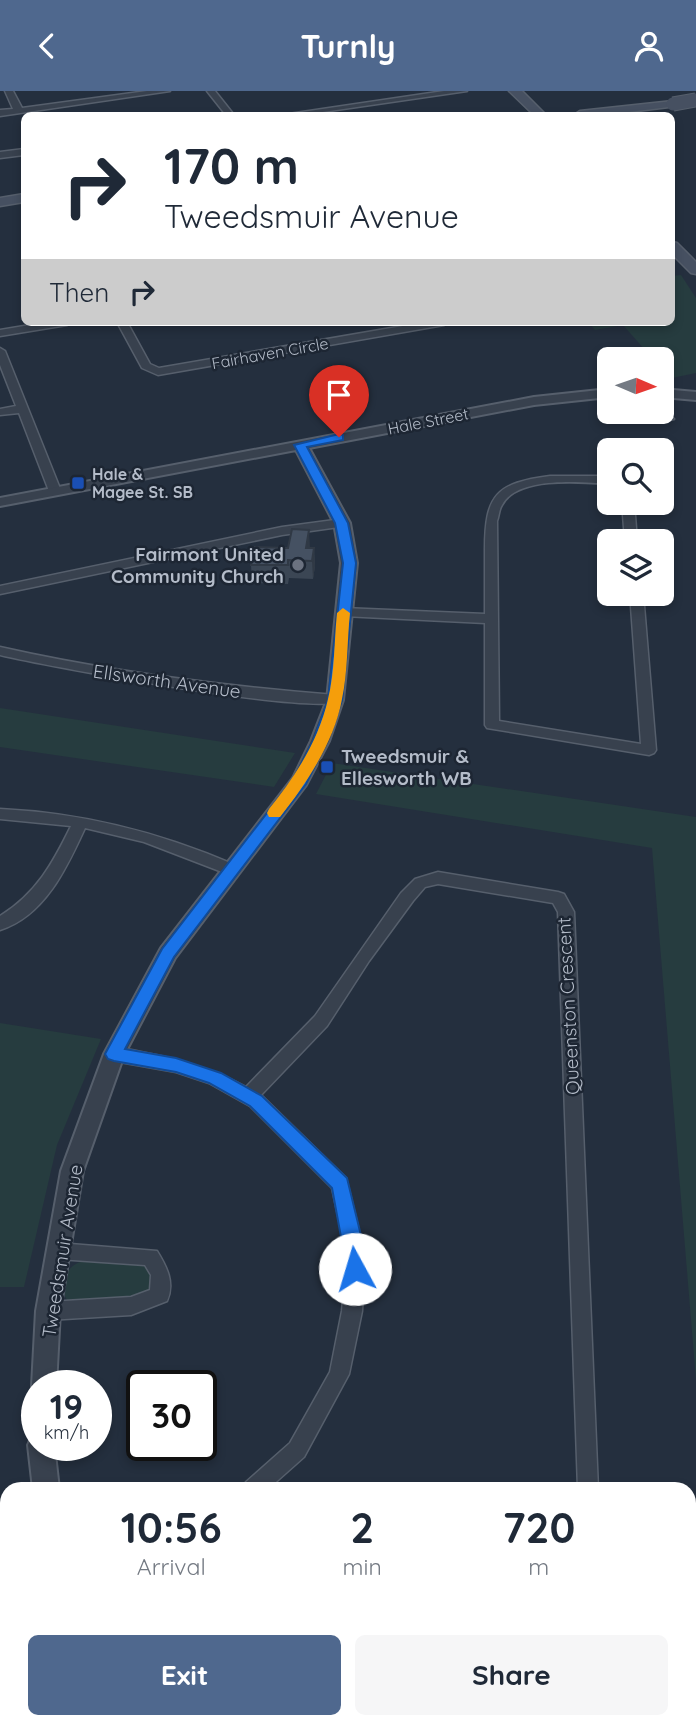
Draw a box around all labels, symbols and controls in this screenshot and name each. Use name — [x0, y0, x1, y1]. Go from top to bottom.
text: Turnly — [301, 26, 395, 66]
icon: back — [28, 27, 66, 65]
icon: person — [630, 27, 668, 65]
text: 170 m — [164, 135, 299, 196]
icon: right — [49, 140, 140, 231]
text: Tweedsmuir Avenue — [164, 196, 459, 236]
icon: right — [123, 273, 161, 311]
text: Then — [49, 276, 109, 309]
street label: Fairhaven Circle — [210, 333, 330, 373]
north arrow — [597, 347, 674, 423]
map controls — [597, 347, 674, 606]
pin — [309, 365, 369, 437]
icon: arrive — [320, 376, 358, 414]
street label: Hale Street — [386, 403, 470, 439]
button: search — [597, 438, 674, 515]
place label: Hale & Magee St. SB — [92, 464, 193, 502]
marker: Hale & Magee St. SB — [70, 475, 86, 491]
button: layers — [597, 529, 674, 606]
place label: Fairmont United Community Church — [111, 542, 284, 588]
marker: Fairmont United Community Church — [290, 557, 306, 573]
street label: Ellsworth Avenue — [92, 659, 242, 703]
place label: Tweedsmuir & Ellesworth WB — [341, 744, 472, 790]
marker: Tweedsmuir & Ellesworth WB — [319, 759, 335, 775]
street label: Queenston Crescent — [551, 917, 585, 1095]
street label: Tweedsmuir Avenue — [36, 1163, 88, 1339]
position arrow — [318, 1232, 392, 1306]
speed limit sign: 30 — [126, 1370, 217, 1461]
text: 19 — [50, 1384, 83, 1428]
text: km/h — [44, 1421, 89, 1444]
text: 10:56 — [121, 1501, 222, 1554]
text: 2 — [350, 1501, 374, 1554]
text: 720 — [502, 1501, 575, 1554]
text: Arrival — [137, 1552, 206, 1581]
text: min — [343, 1552, 382, 1581]
text: m — [528, 1552, 549, 1581]
button: Exit — [28, 1635, 341, 1715]
button: Share — [355, 1635, 668, 1715]

